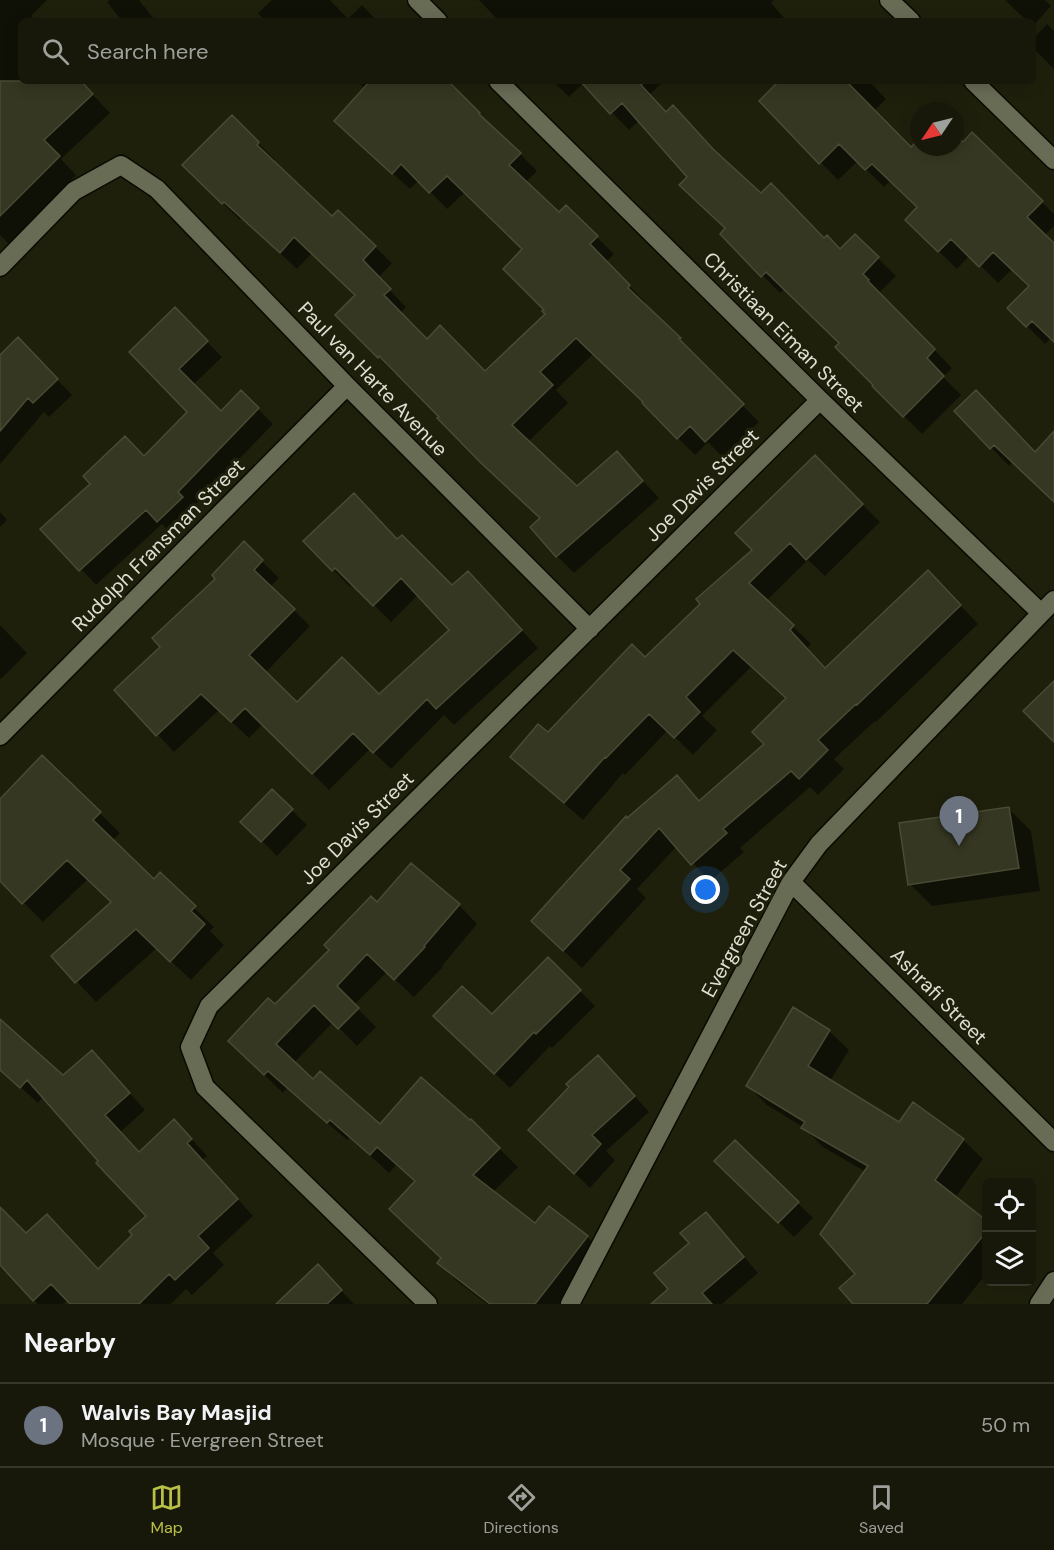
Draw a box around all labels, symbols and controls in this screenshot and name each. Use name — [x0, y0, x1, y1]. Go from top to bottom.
search box — [18, 18, 1036, 84]
icon: search — [39, 35, 72, 68]
text: Search here — [87, 37, 208, 66]
north arrow — [910, 102, 964, 156]
street label: Christiaan Eiman Street — [698, 246, 870, 418]
street label: Paul van Harte Avenue — [292, 296, 454, 462]
street label: Joe Davis Street — [640, 423, 764, 547]
street label: Rudolph Fransman Street — [66, 453, 250, 637]
street label: Joe Davis Street — [295, 766, 419, 890]
pin: 1 — [940, 796, 978, 846]
street label: Evergreen Street — [695, 854, 793, 1002]
your location — [691, 875, 720, 904]
street label: Ashrafi Street — [885, 942, 993, 1050]
map controls — [982, 1178, 1036, 1286]
button: locate — [982, 1178, 1036, 1232]
button: layers — [982, 1232, 1036, 1286]
text: Nearby — [24, 1326, 116, 1360]
text: Walvis Bay Masjid — [81, 1398, 272, 1427]
text: 1 — [40, 1412, 47, 1438]
text: 50 m — [981, 1412, 1030, 1438]
text: Mosque · Evergreen Street — [81, 1427, 324, 1453]
tab: Map — [150, 1481, 183, 1538]
tab: Directions — [483, 1481, 559, 1538]
tab: Saved — [859, 1481, 904, 1538]

